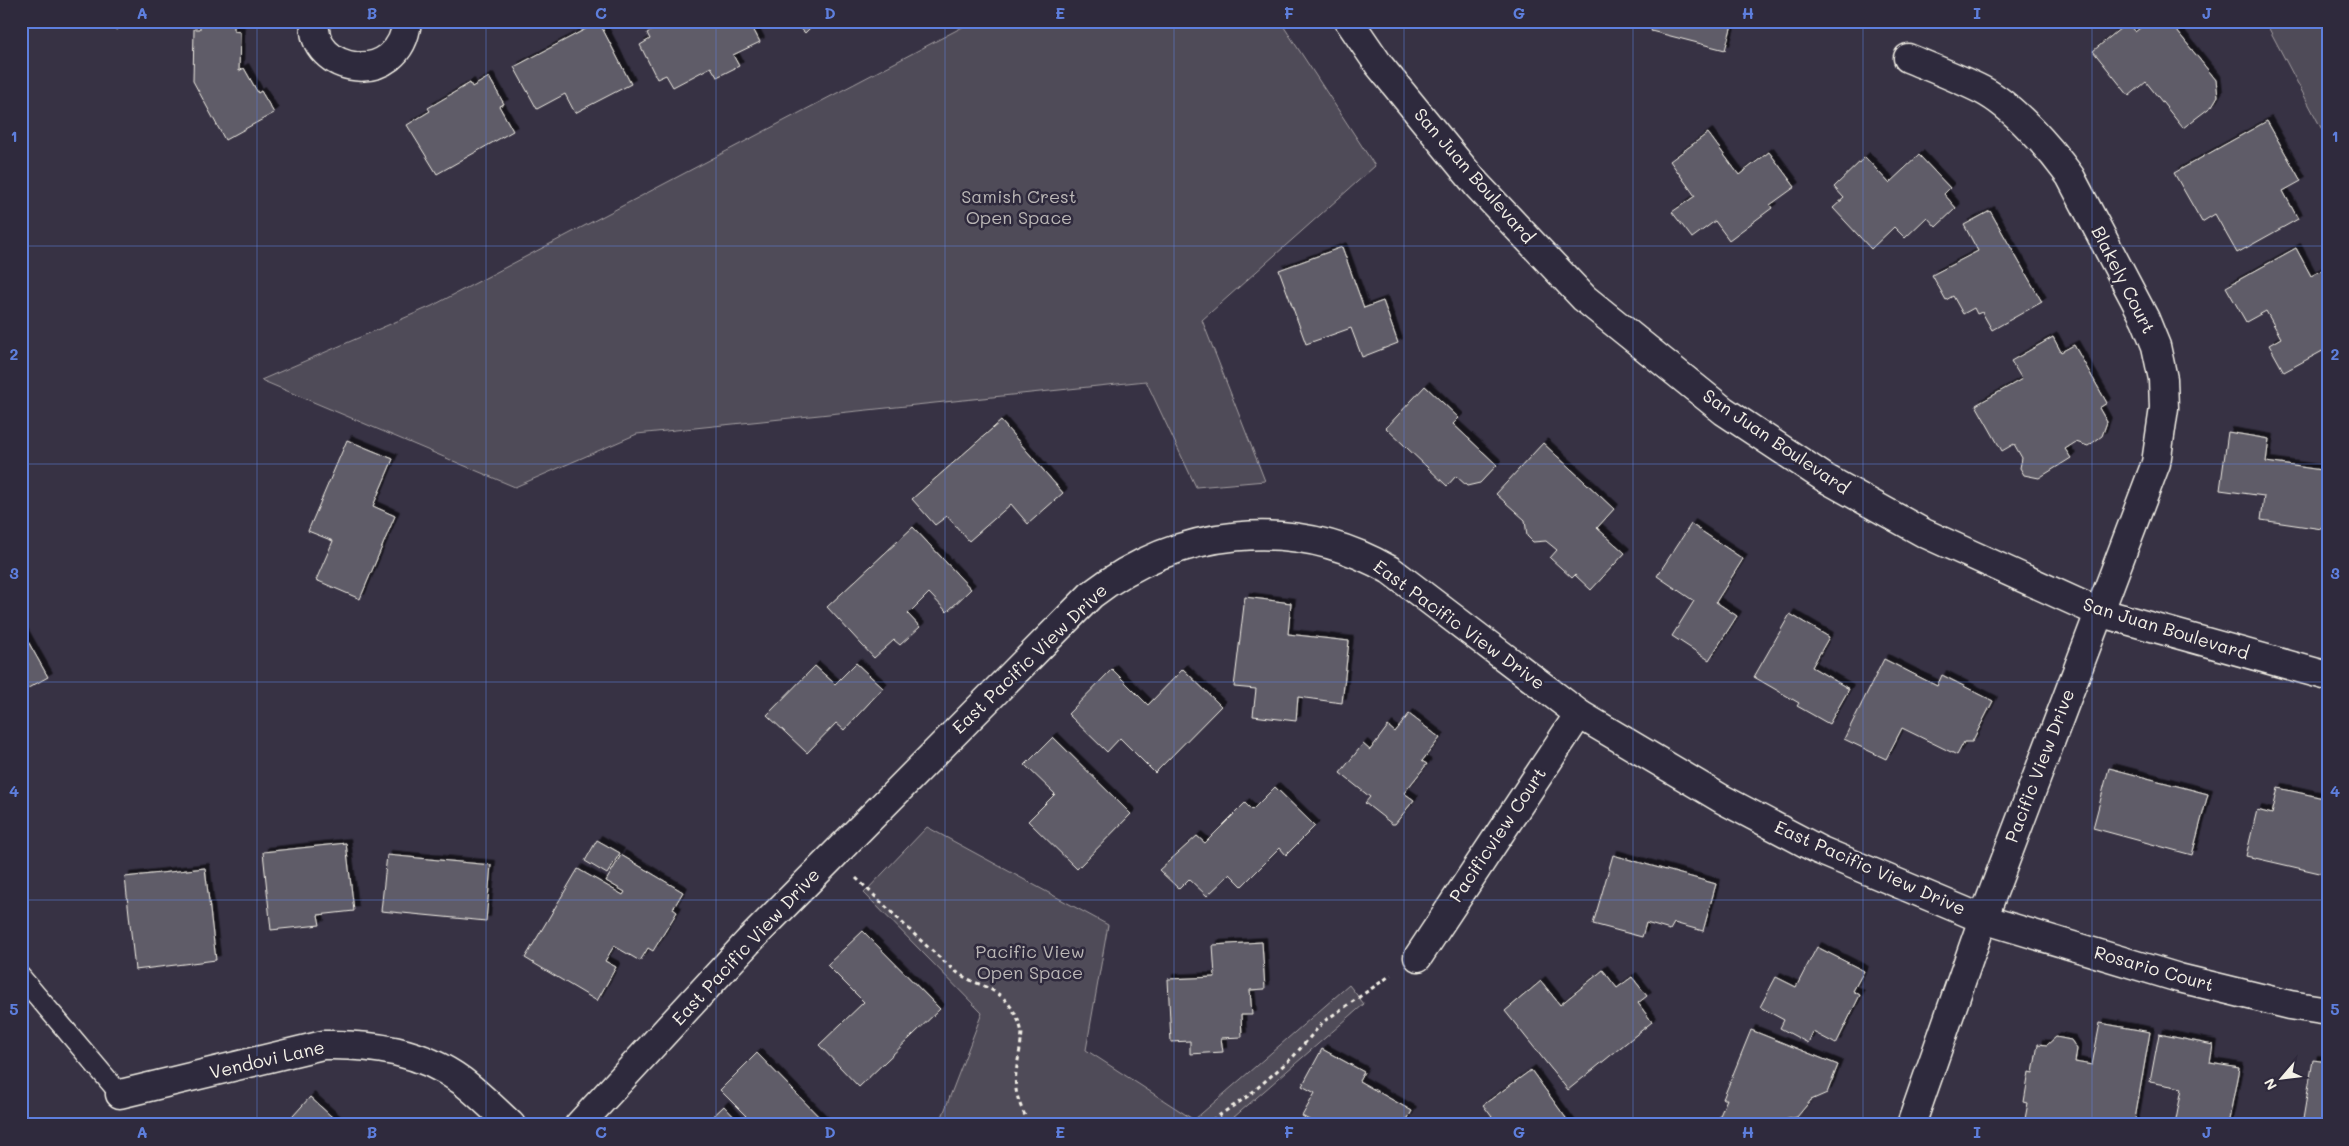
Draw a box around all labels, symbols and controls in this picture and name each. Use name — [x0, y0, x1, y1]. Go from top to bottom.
text: A — [136, 2, 148, 23]
text: B — [367, 2, 377, 23]
text: C — [595, 2, 607, 23]
text: D — [824, 2, 836, 23]
text: E — [1055, 2, 1065, 23]
text: F — [1284, 2, 1294, 23]
text: G — [1513, 2, 1525, 23]
text: H — [1742, 2, 1754, 23]
text: I — [1973, 2, 1981, 23]
text: J — [2202, 2, 2212, 23]
street label: San Juan Boulevard — [1409, 102, 1540, 248]
text: 1 — [10, 125, 18, 146]
text: 1 — [2331, 125, 2339, 146]
park label: Samish Crest Open Space — [961, 184, 1077, 229]
street label: Blakely Court — [2086, 222, 2161, 337]
text: 2 — [10, 343, 19, 364]
text: 2 — [2331, 343, 2340, 364]
street label: San Juan Boulevard — [1698, 383, 1855, 499]
street label: East Pacific View Drive — [1369, 554, 1550, 695]
text: 3 — [9, 562, 19, 583]
text: 3 — [2330, 562, 2340, 583]
street label: East Pacific View Drive — [947, 578, 1112, 739]
street label: San Juan Boulevard — [2080, 591, 2252, 665]
street label: Pacific View Drive — [1999, 685, 2079, 846]
street label: Pacificview Court — [1443, 762, 1551, 906]
text: 4 — [9, 780, 19, 801]
text: 4 — [2330, 780, 2340, 801]
street label: East Pacific View Drive — [1771, 814, 1970, 920]
street label: East Pacific View Drive — [666, 863, 825, 1030]
park label: Pacific View Open Space — [975, 939, 1085, 984]
street label: Rosario Court — [2092, 939, 2217, 997]
text: 5 — [9, 998, 19, 1019]
text: 5 — [2330, 998, 2340, 1019]
street label: Vendovi Lane — [207, 1034, 327, 1084]
north arrow — [2256, 1054, 2306, 1104]
text: N — [2259, 1075, 2281, 1093]
text: A — [136, 1121, 148, 1142]
text: B — [367, 1121, 377, 1142]
text: C — [595, 1121, 607, 1142]
text: D — [824, 1121, 836, 1142]
text: E — [1055, 1121, 1065, 1142]
text: F — [1284, 1121, 1294, 1142]
text: G — [1513, 1121, 1525, 1142]
text: H — [1742, 1121, 1754, 1142]
text: I — [1973, 1121, 1981, 1142]
text: J — [2202, 1121, 2212, 1142]

